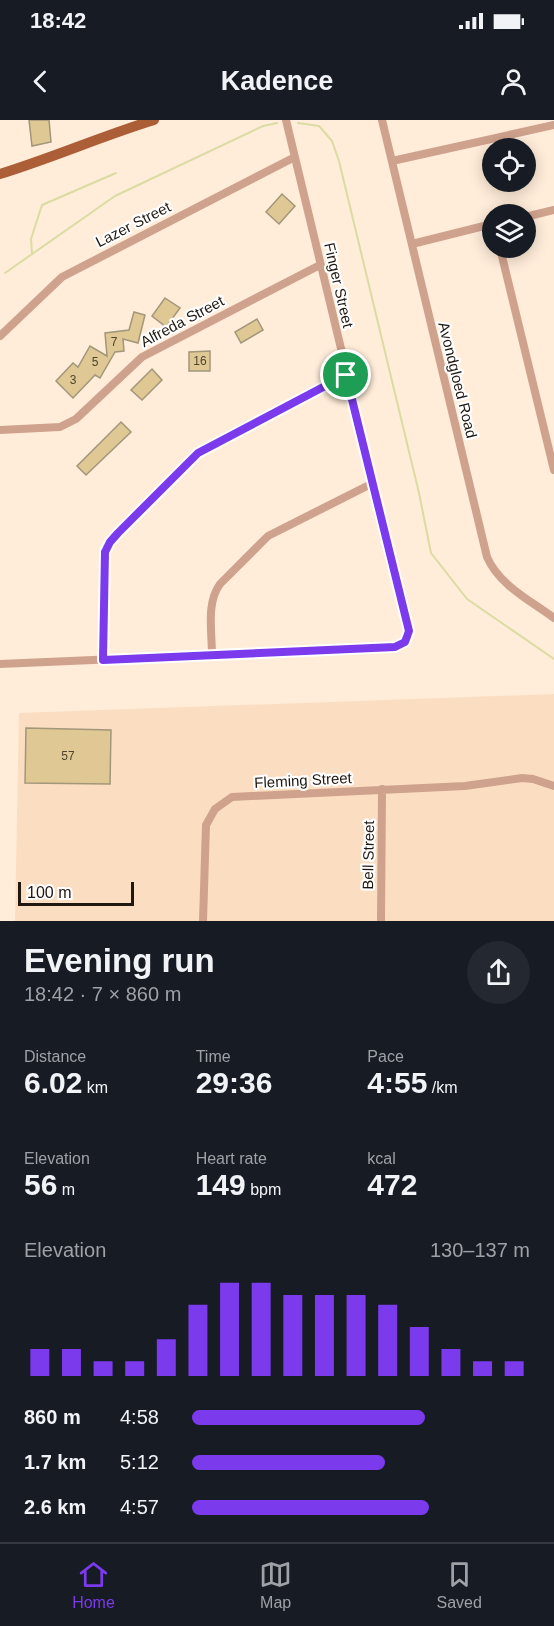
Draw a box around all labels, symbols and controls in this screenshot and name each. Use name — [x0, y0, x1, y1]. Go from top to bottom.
text: 18:42 — [30, 8, 86, 33]
icon: back — [24, 65, 57, 98]
icon: person — [497, 65, 530, 98]
text: Kadence — [221, 66, 333, 96]
map controls — [482, 138, 536, 258]
button: locate — [482, 138, 536, 192]
street label: Lazer Street — [93, 198, 174, 250]
button: layers — [482, 204, 536, 258]
street label: Finger Street — [321, 241, 357, 330]
street label: Alfreda Street — [138, 292, 227, 350]
street label: Avondgloed Road — [435, 320, 481, 440]
house number: 7 — [111, 335, 118, 349]
pin — [320, 349, 371, 400]
house number: 16 — [193, 354, 207, 368]
house number: 5 — [92, 355, 99, 369]
icon: arrive — [329, 358, 362, 391]
house number: 3 — [70, 373, 77, 387]
house number: 57 — [61, 749, 75, 763]
street label: Fleming Street — [254, 769, 353, 791]
street label: Bell Street — [359, 819, 377, 890]
scale bar — [18, 879, 134, 906]
text: 100 m — [27, 884, 71, 901]
button: share — [467, 941, 530, 1004]
text: Evening run — [24, 942, 215, 979]
text: 18:42 · 7 × 860 m — [24, 983, 181, 1005]
text: Distance — [24, 1048, 86, 1065]
text: Time — [196, 1048, 231, 1065]
text: Pace — [367, 1048, 404, 1065]
text: 6.02 — [24, 1066, 82, 1099]
text: 29:36 — [196, 1066, 272, 1099]
text: 4:55 — [367, 1066, 427, 1099]
text: km — [82, 1079, 108, 1096]
text: /km — [427, 1079, 458, 1096]
text: Elevation — [24, 1150, 90, 1167]
text: Heart rate — [196, 1150, 267, 1167]
text: kcal — [367, 1150, 396, 1167]
text: 56 — [24, 1168, 57, 1201]
text: 149 — [196, 1168, 246, 1201]
text: 472 — [367, 1168, 417, 1201]
text: m — [57, 1181, 75, 1198]
text: bpm — [246, 1181, 281, 1198]
text: Elevation — [24, 1239, 106, 1261]
text: 130–137 m — [430, 1239, 530, 1261]
text: 860 m — [24, 1406, 81, 1428]
text: 4:58 — [120, 1406, 159, 1428]
text: 1.7 km — [24, 1451, 86, 1473]
text: 5:12 — [120, 1451, 159, 1473]
text: 2.6 km — [24, 1496, 86, 1518]
text: 4:57 — [120, 1496, 159, 1518]
tab: Home — [72, 1558, 115, 1612]
tab: Map — [259, 1558, 292, 1612]
tab: Saved — [436, 1558, 482, 1612]

